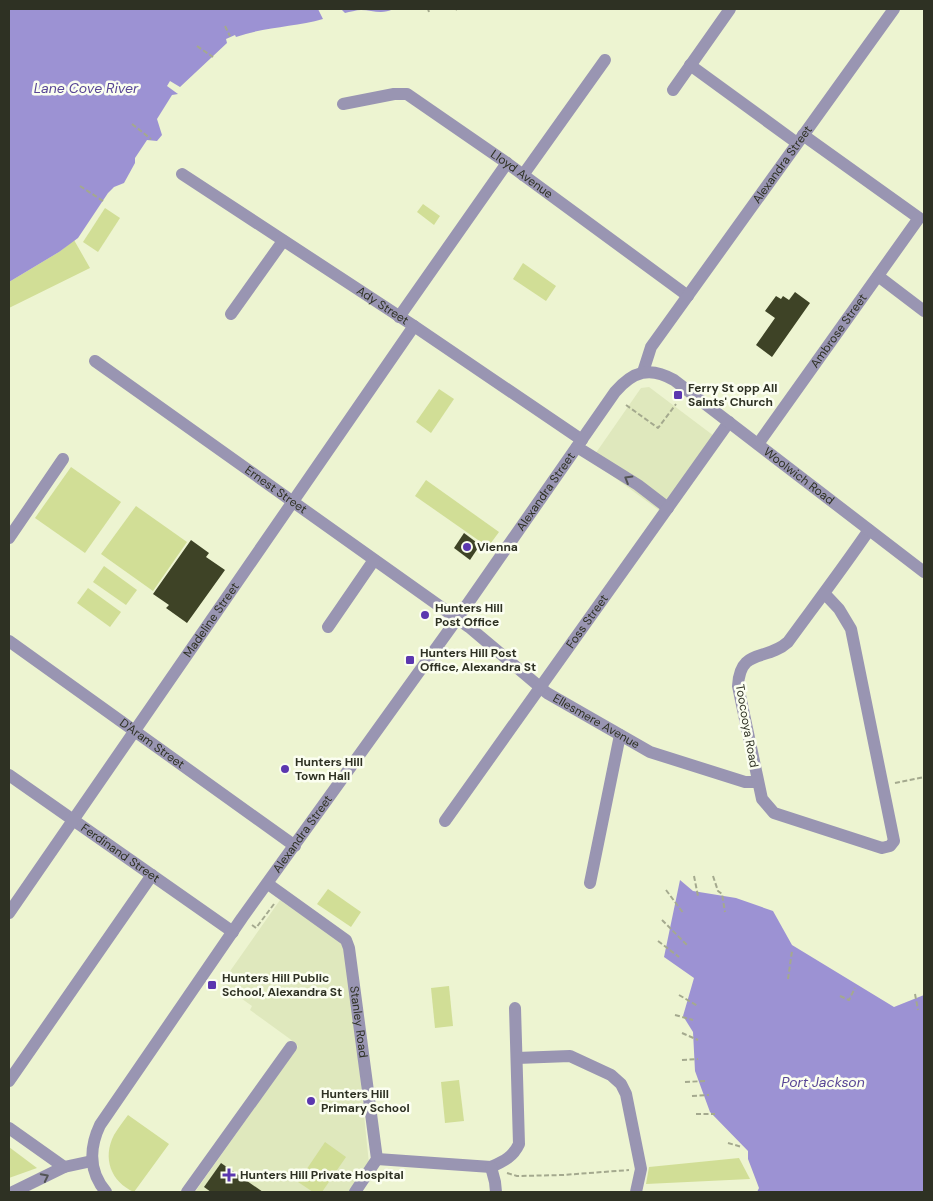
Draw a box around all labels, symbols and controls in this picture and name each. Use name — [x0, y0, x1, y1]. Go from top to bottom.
water label: Lane Cove River — [34, 79, 139, 97]
street label: Alexandra Street — [749, 122, 816, 207]
street label: Lloyd Avenue — [488, 146, 556, 202]
street label: Ady Street — [354, 283, 412, 329]
street label: Ambrose Street — [807, 290, 871, 371]
place label: Ferry St opp All Saints' Church — [688, 380, 778, 410]
marker: Ferry St opp All Saints' Church — [672, 389, 684, 401]
street label: Woolwich Road — [760, 444, 838, 508]
street label: Alexandra Street — [513, 449, 579, 534]
street label: Ernest Street — [242, 462, 310, 517]
one-way arrow — [625, 476, 634, 486]
place label: Vienna — [477, 539, 518, 555]
marker: Vienna — [461, 541, 473, 553]
street label: Madeline Street — [180, 579, 243, 661]
street label: Foss Street — [562, 591, 612, 652]
place label: Hunters Hill Post Office — [435, 600, 503, 630]
marker: Hunters Hill Post Office — [419, 609, 431, 621]
place label: Hunters Hill Post Office, Alexandra St — [420, 645, 536, 675]
marker: Hunters Hill Post Office, Alexandra St — [404, 654, 416, 666]
street label: Toocooya Road — [732, 683, 762, 769]
street label: Ellesmere Avenue — [550, 690, 643, 753]
street label: D'Aram Street — [116, 715, 188, 772]
place label: Hunters Hill Town Hall — [295, 754, 363, 784]
marker: Hunters Hill Town Hall — [279, 763, 291, 775]
street label: Alexandra Street — [269, 792, 336, 876]
street label: Ferdinand Street — [78, 820, 163, 886]
place label: Hunters Hill Public School, Alexandra St — [222, 970, 342, 1000]
marker: Hunters Hill Public School, Alexandra St — [206, 979, 218, 991]
street label: Stanley Road — [346, 985, 371, 1059]
water label: Port Jackson — [781, 1073, 865, 1091]
place label: Hunters Hill Primary School — [321, 1086, 410, 1116]
marker: Hunters Hill Primary School — [305, 1095, 317, 1107]
place label: Hunters Hill Private Hospital — [240, 1167, 404, 1183]
marker: Hunters Hill Private Hospital — [222, 1168, 236, 1182]
one-way arrow — [40, 1173, 49, 1183]

